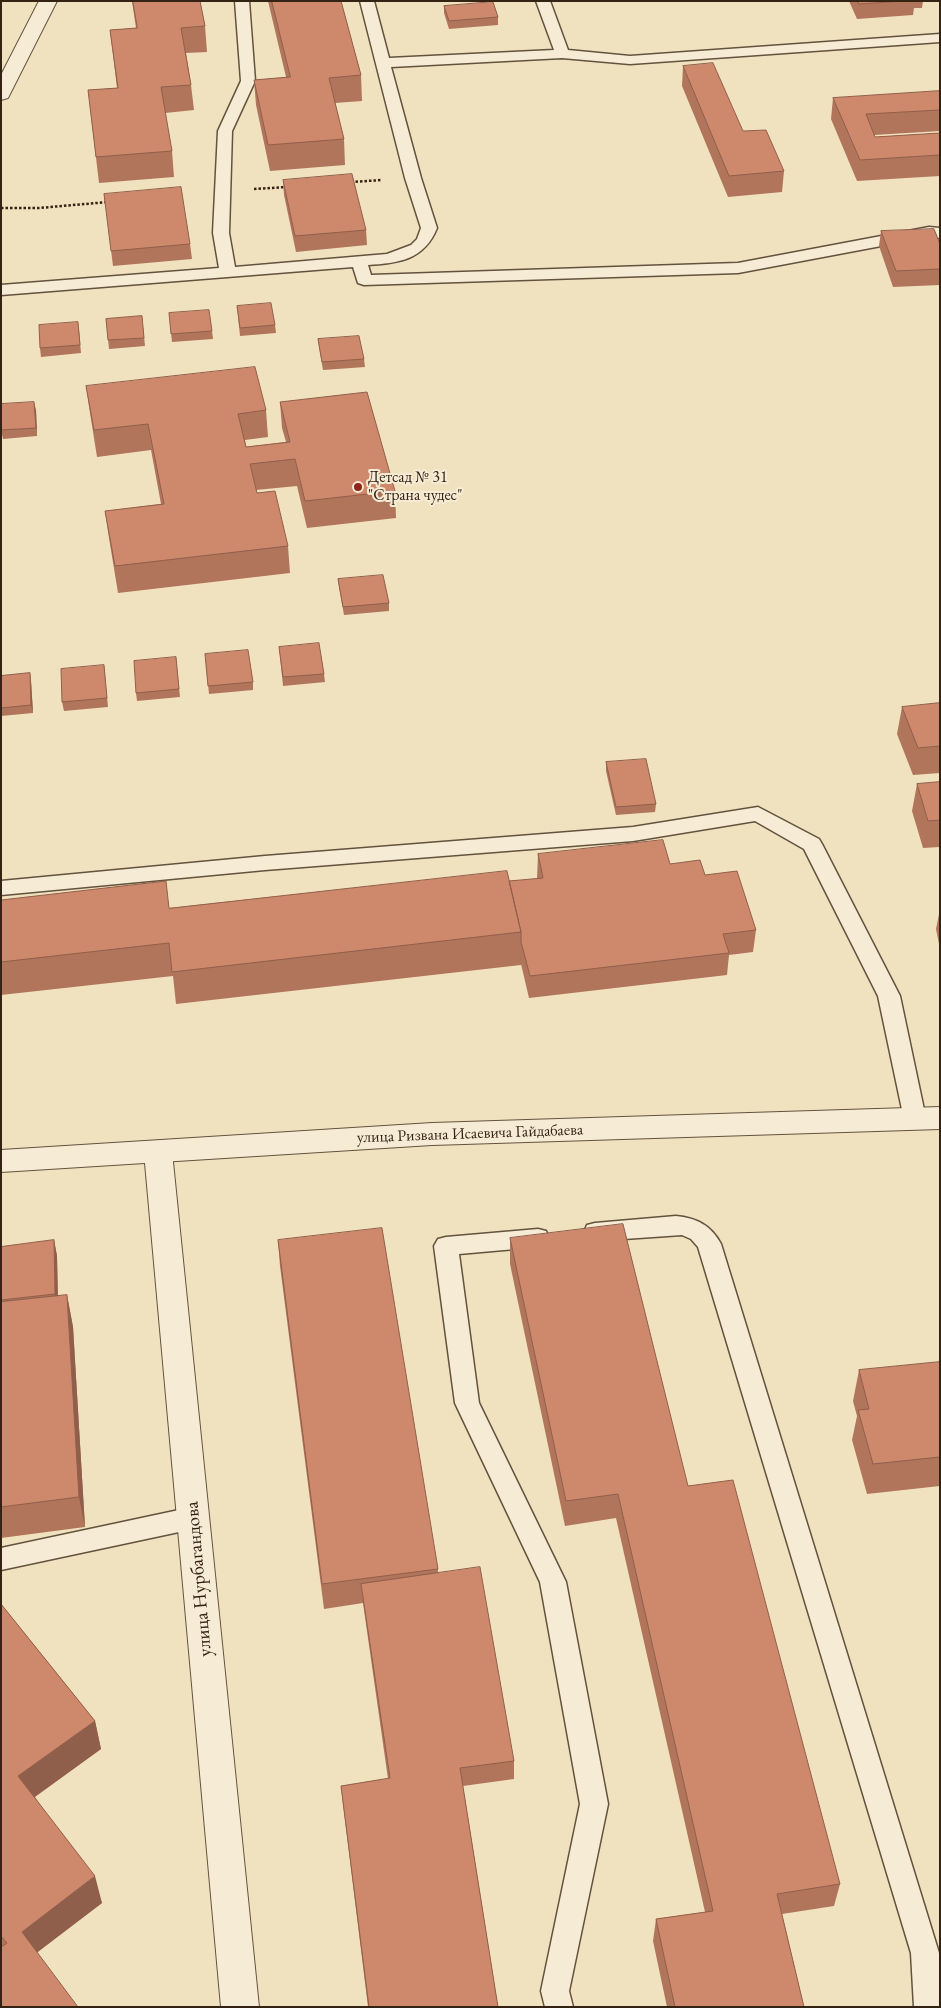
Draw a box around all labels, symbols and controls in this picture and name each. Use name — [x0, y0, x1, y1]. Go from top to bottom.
place label: Детсад № 31 "Страна чудес" — [368, 468, 462, 506]
marker: Детсад № 31 "Страна чудес" — [352, 481, 364, 493]
street label: улица Ризвана Исаевича Гайдабаева — [356, 1120, 584, 1148]
street label: улица Нурбагандова — [181, 1500, 217, 1658]

